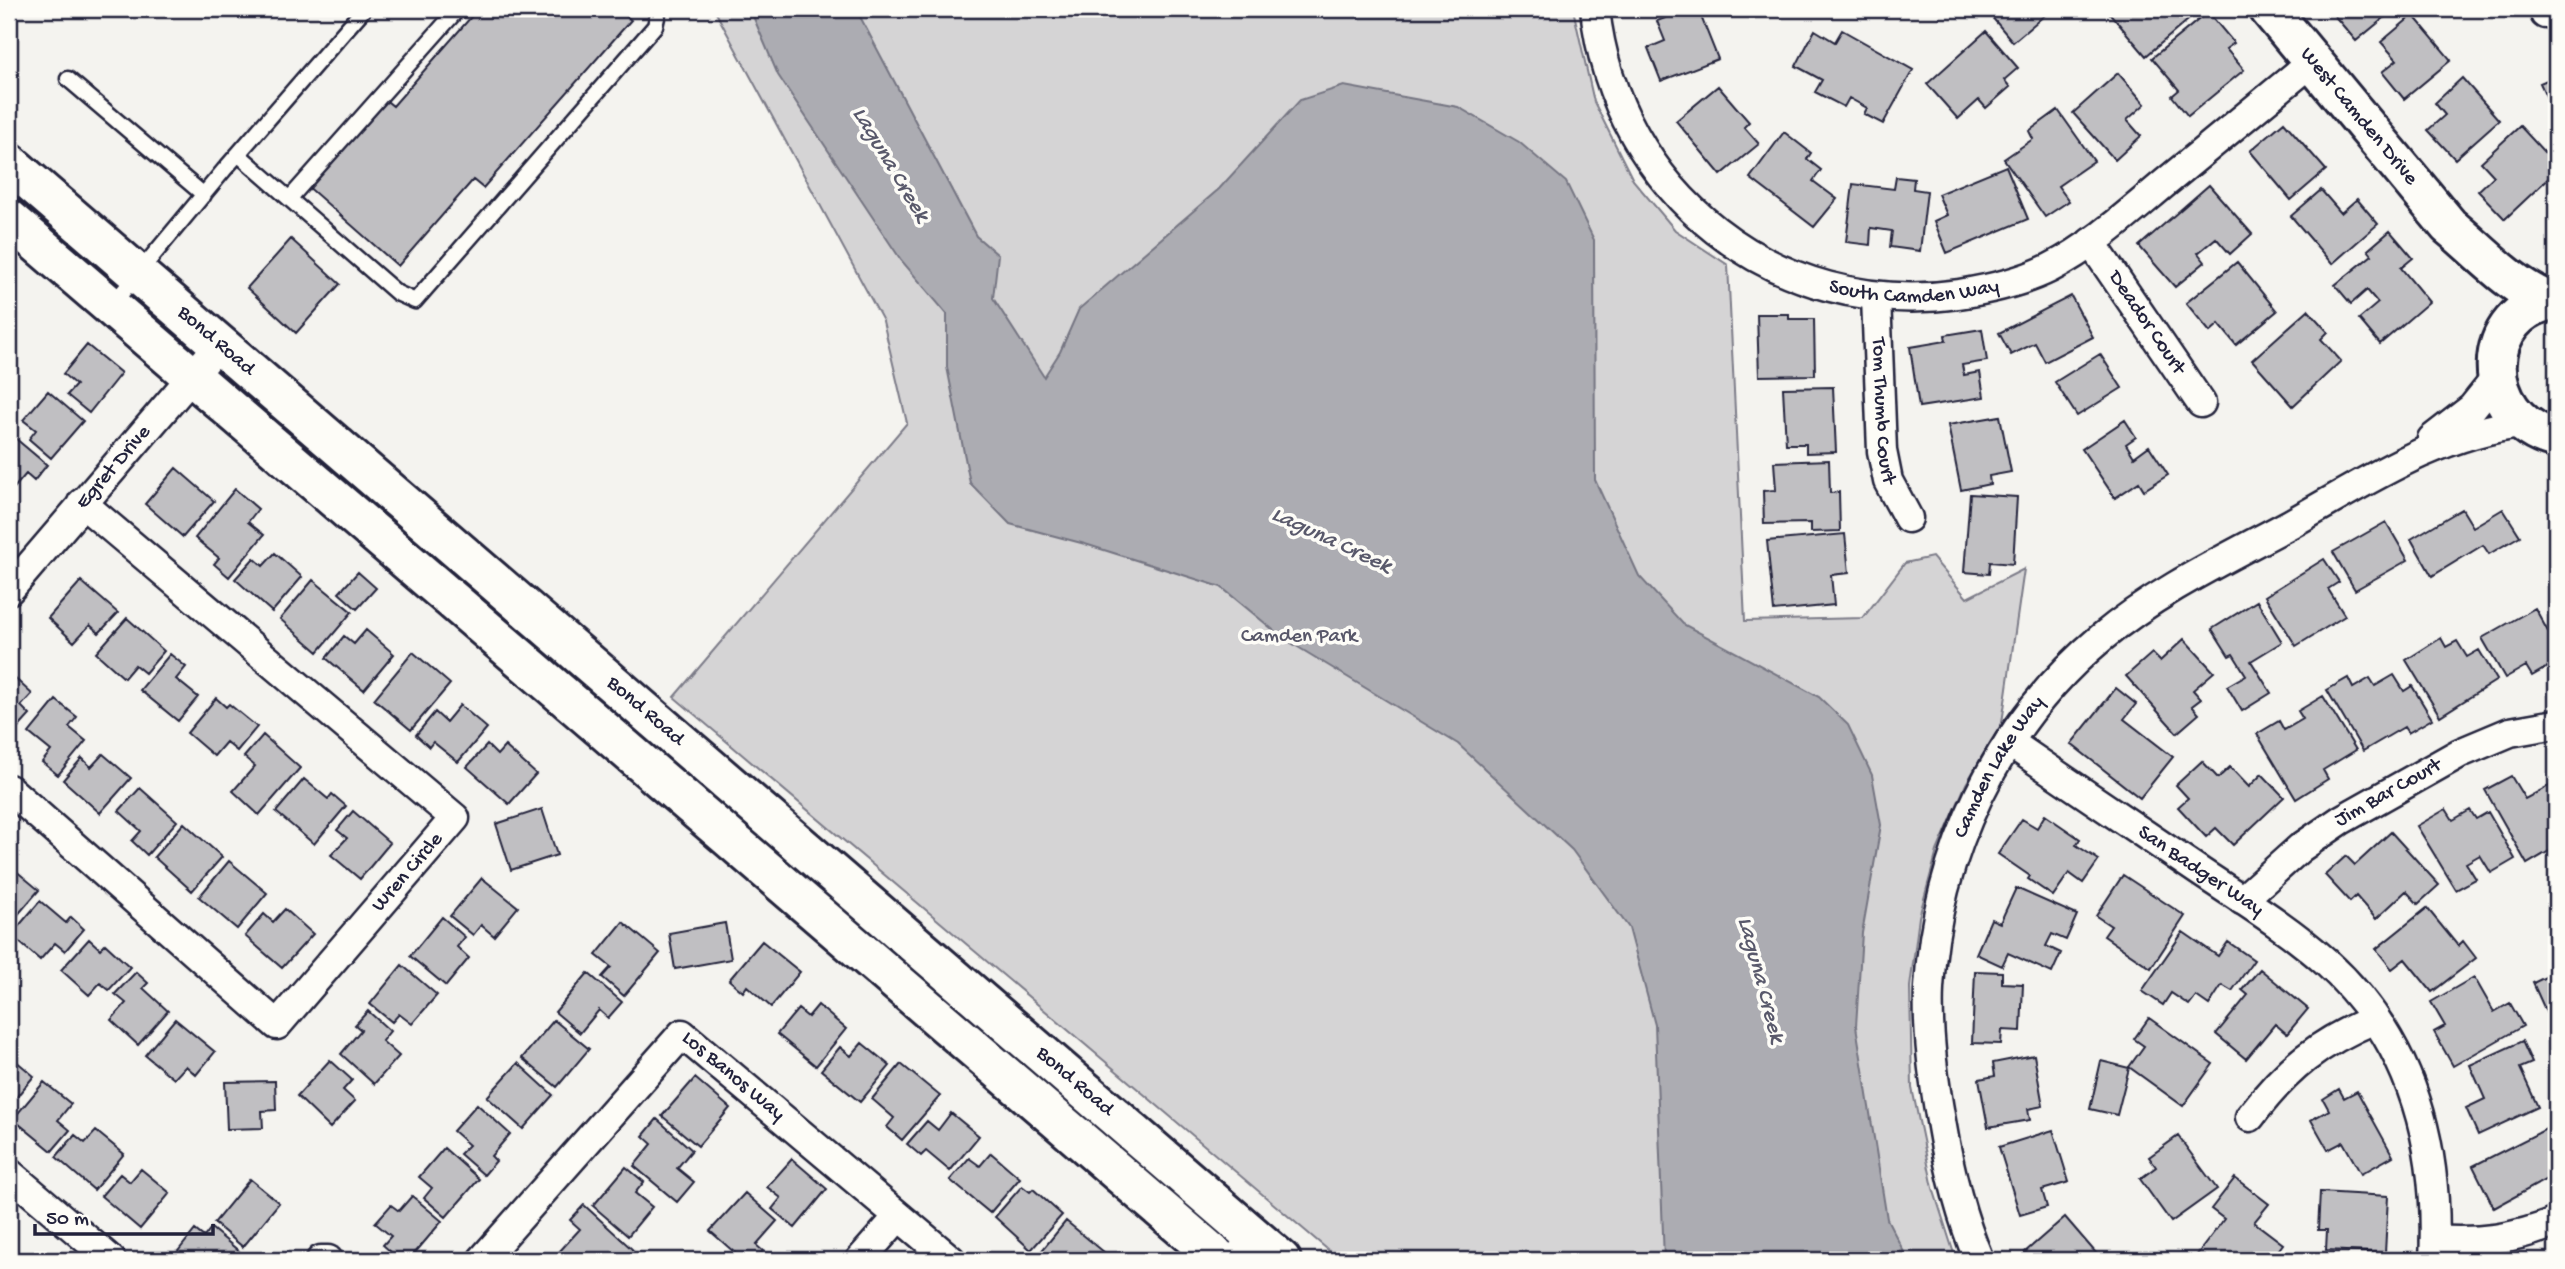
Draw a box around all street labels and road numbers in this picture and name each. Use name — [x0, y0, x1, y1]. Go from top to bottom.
street label: West Camden Drive — [2294, 43, 2424, 192]
street label: Deador Court — [2101, 265, 2192, 382]
street label: South Camden Way — [1826, 274, 2002, 310]
street label: Bond Road — [171, 300, 261, 383]
street label: Tom Thumb Court — [1865, 336, 1901, 489]
street label: Egret Drive — [71, 420, 157, 515]
street label: Bond Road — [600, 671, 690, 753]
street label: Camden Lake Way — [1949, 691, 2050, 842]
street label: Jim Bar Court — [2331, 752, 2448, 833]
street label: San Badger Way — [2132, 820, 2268, 922]
street label: Wren Circle — [367, 827, 450, 918]
street label: Los Banos Way — [676, 1026, 789, 1127]
street label: Bond Road — [1030, 1041, 1120, 1123]

